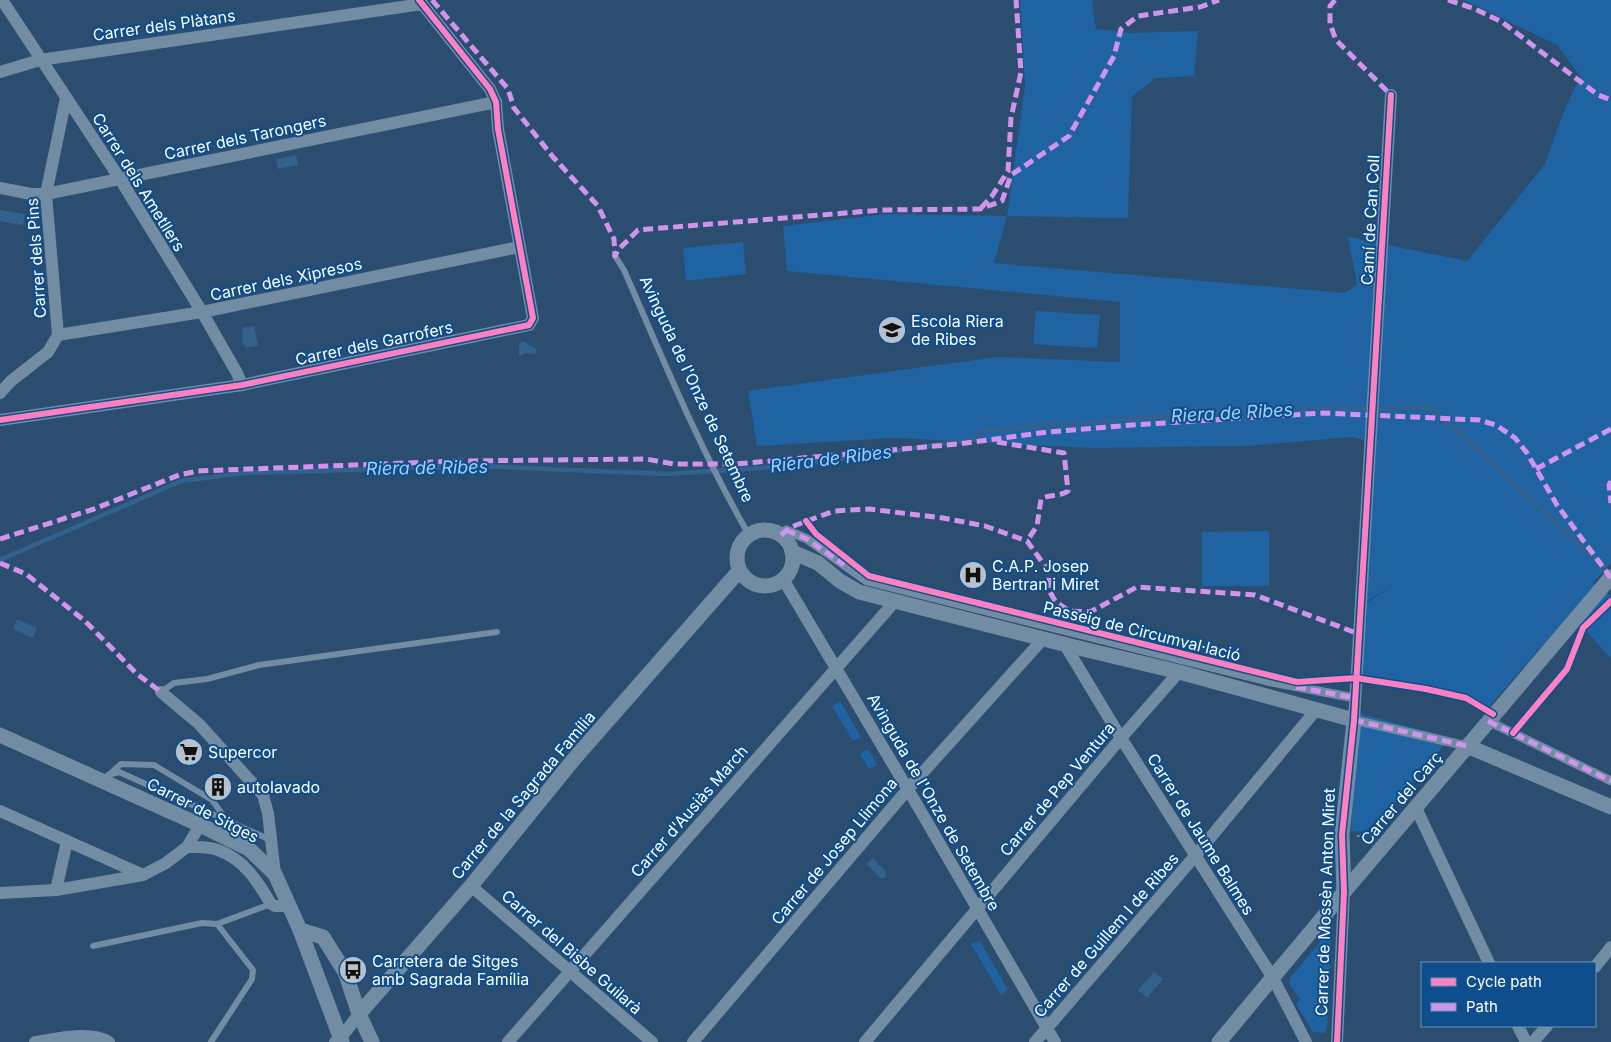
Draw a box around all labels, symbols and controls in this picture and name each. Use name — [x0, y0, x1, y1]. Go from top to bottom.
street label: Carrer dels Plàtans — [91, 5, 237, 45]
street label: Carrer dels Ametllers — [88, 109, 190, 255]
street label: Carrer dels Tarongers — [162, 110, 328, 164]
street label: Camí de Can Coll — [1357, 154, 1383, 286]
street label: Carrer dels Pins — [22, 197, 50, 319]
street label: Carrer dels Xipresos — [208, 253, 364, 305]
street label: Avinguda de l'Onze de Setembre — [636, 272, 758, 506]
place label: Escola Riera de Ribes — [911, 311, 1004, 349]
school or university icon: Escola Riera de Ribes — [877, 315, 907, 345]
street label: Carrer dels Garrofers — [294, 317, 454, 369]
water label: Riera de Ribes — [1170, 399, 1294, 426]
water label: Riera de Ribes — [769, 441, 893, 476]
water label: Riera de Ribes — [366, 456, 488, 479]
place label: C.A.P. Josep Bertran i Miret — [992, 556, 1099, 594]
hospital icon: C.A.P. Josep Bertran i Miret — [958, 560, 988, 590]
street label: Passeig de Circumval·lació — [1041, 597, 1243, 665]
street label: Avinguda de l'Onze de Setembre — [863, 690, 1005, 914]
street label: Carrer de la Sagrada Família — [447, 707, 599, 883]
street label: Carrer de Pep Ventura — [995, 718, 1119, 860]
supermarket icon: Supercor — [174, 737, 204, 767]
street label: Carrer d'Ausiàs March — [626, 741, 752, 881]
place label: Supercor — [208, 742, 277, 762]
street label: Carrer del Carç — [1356, 747, 1446, 849]
street label: Carrer de Jaume Balmes — [1143, 750, 1259, 918]
building icon: autolavado — [203, 772, 233, 802]
street label: Carrer de Sitges — [144, 773, 262, 847]
street label: Carrer de Josep Llimona — [767, 773, 901, 929]
place label: autolavado — [237, 777, 320, 797]
street label: Carrer de Mossèn Anton Miret — [1311, 788, 1339, 1016]
street label: Carrer de Guillem I de Ribes — [1029, 849, 1183, 1021]
street label: Carrer del Bisbe Guilarà — [498, 886, 646, 1018]
place label: Carretera de Sitges amb Sagrada Família — [372, 951, 529, 989]
bus stop icon: Carretera de Sitges amb Sagrada Família — [338, 955, 368, 985]
legend — [1421, 962, 1596, 1027]
text: Cycle path — [1466, 972, 1542, 991]
text: Path — [1466, 997, 1498, 1016]

